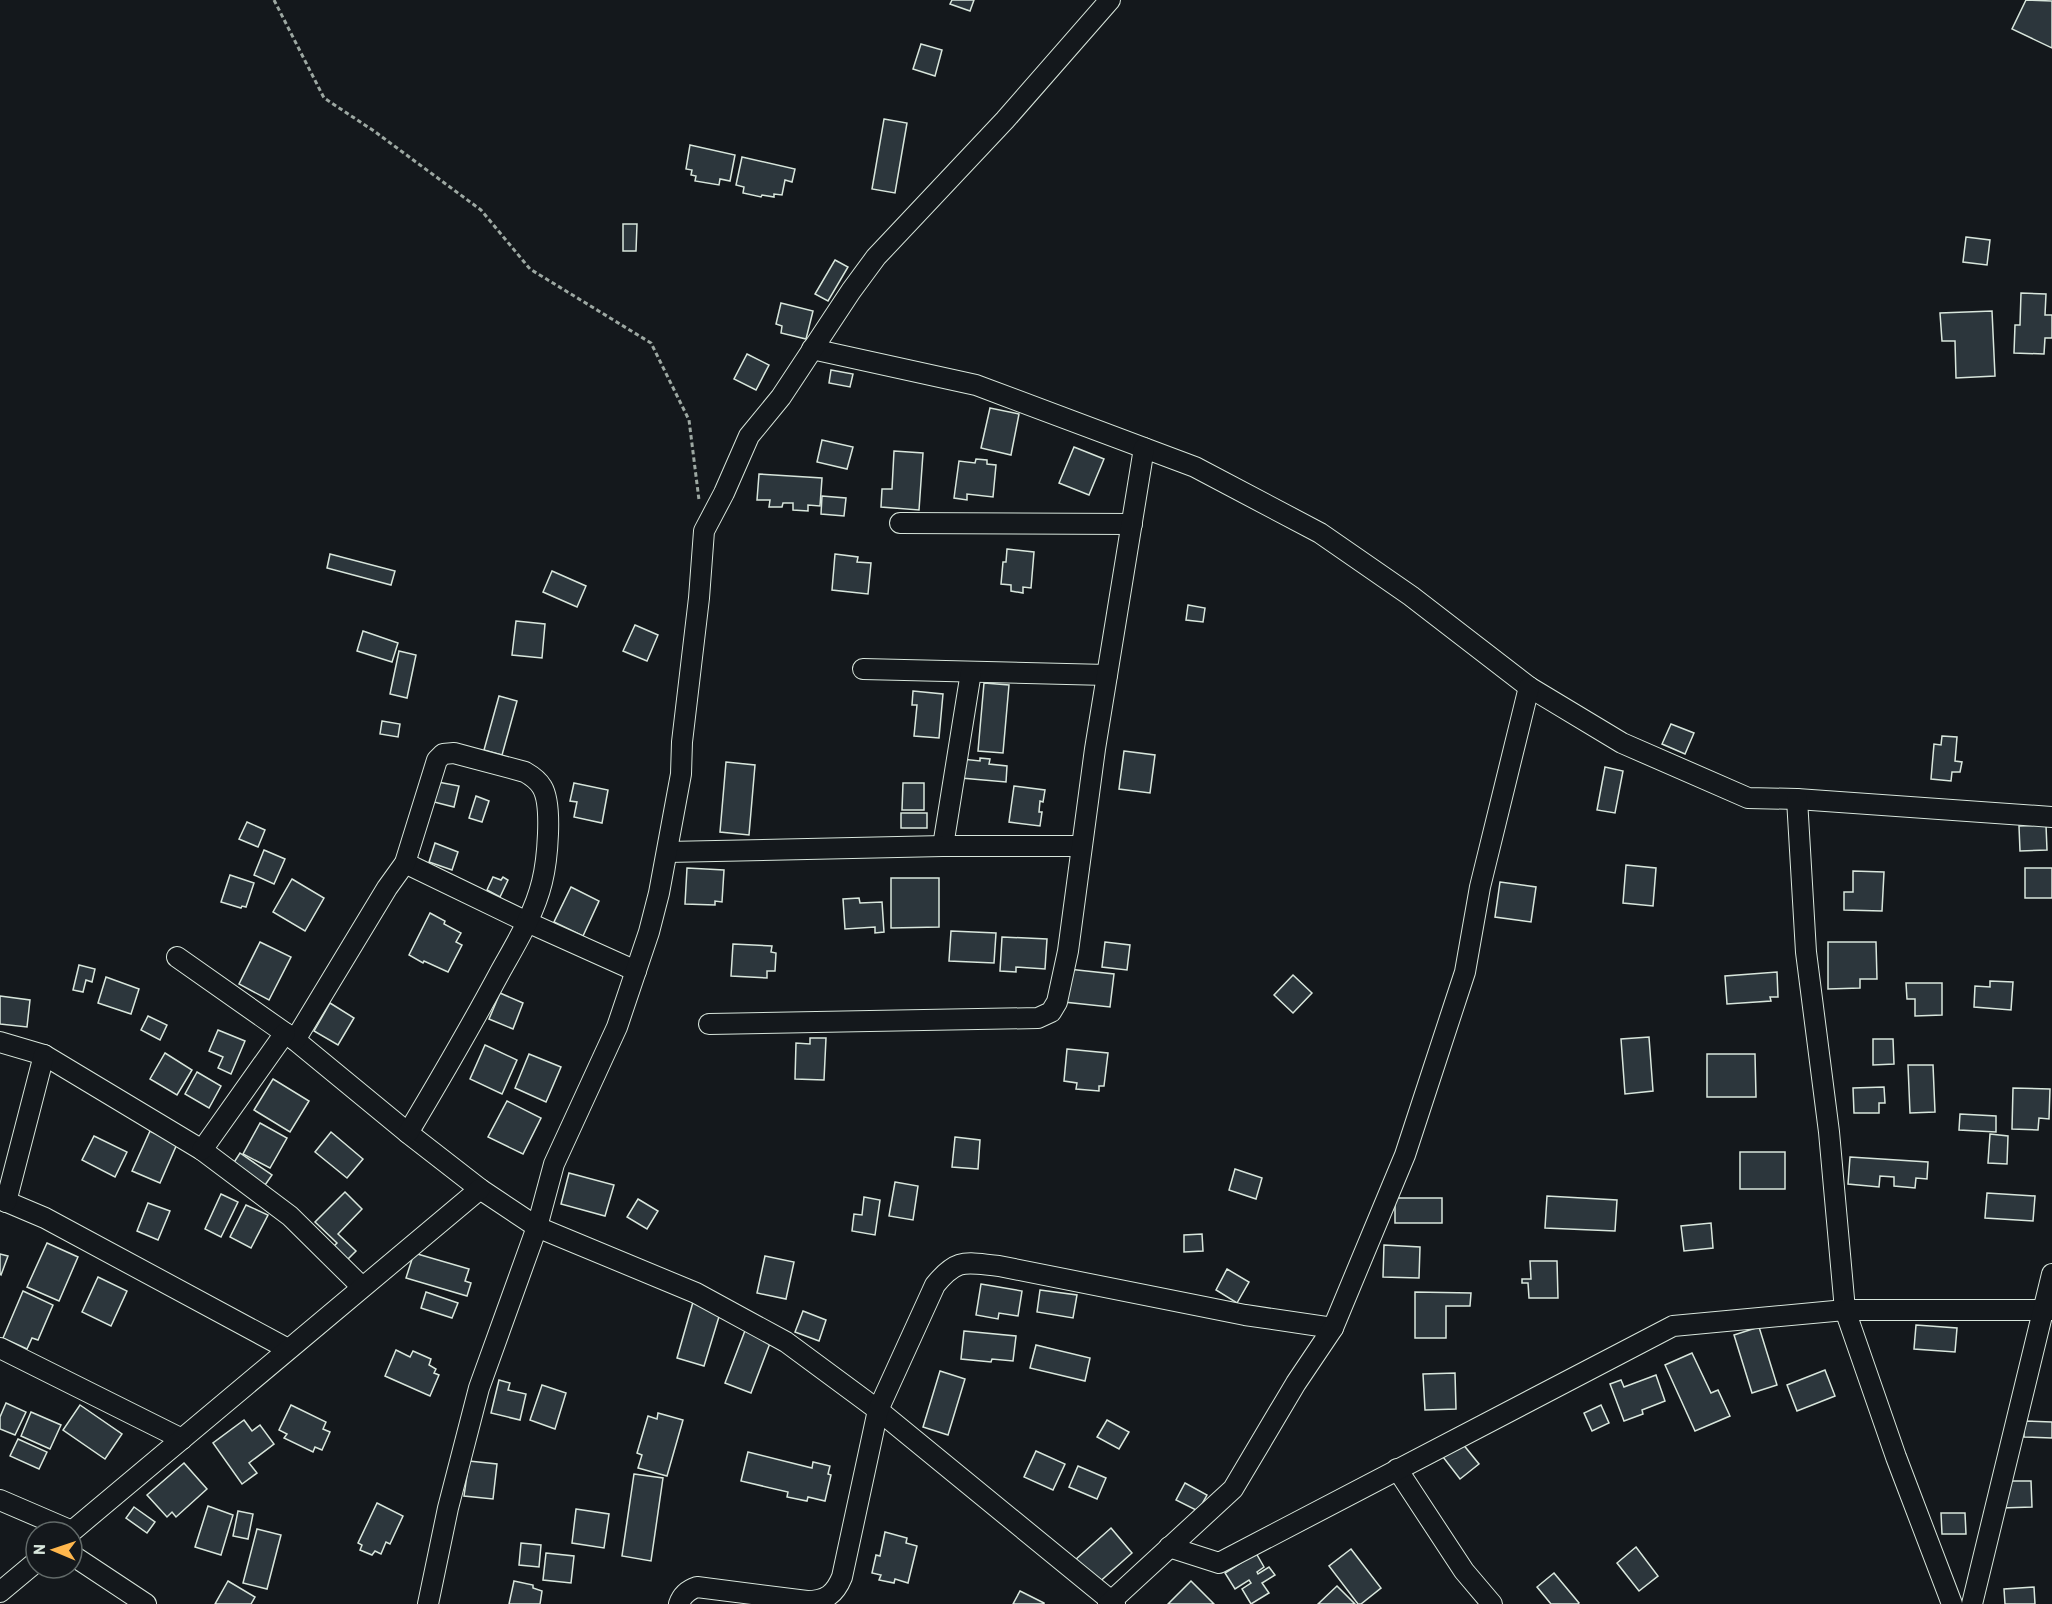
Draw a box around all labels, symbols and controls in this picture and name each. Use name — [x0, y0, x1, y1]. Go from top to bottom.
north arrow — [24, 1520, 84, 1580]
text: N — [29, 1544, 48, 1555]

